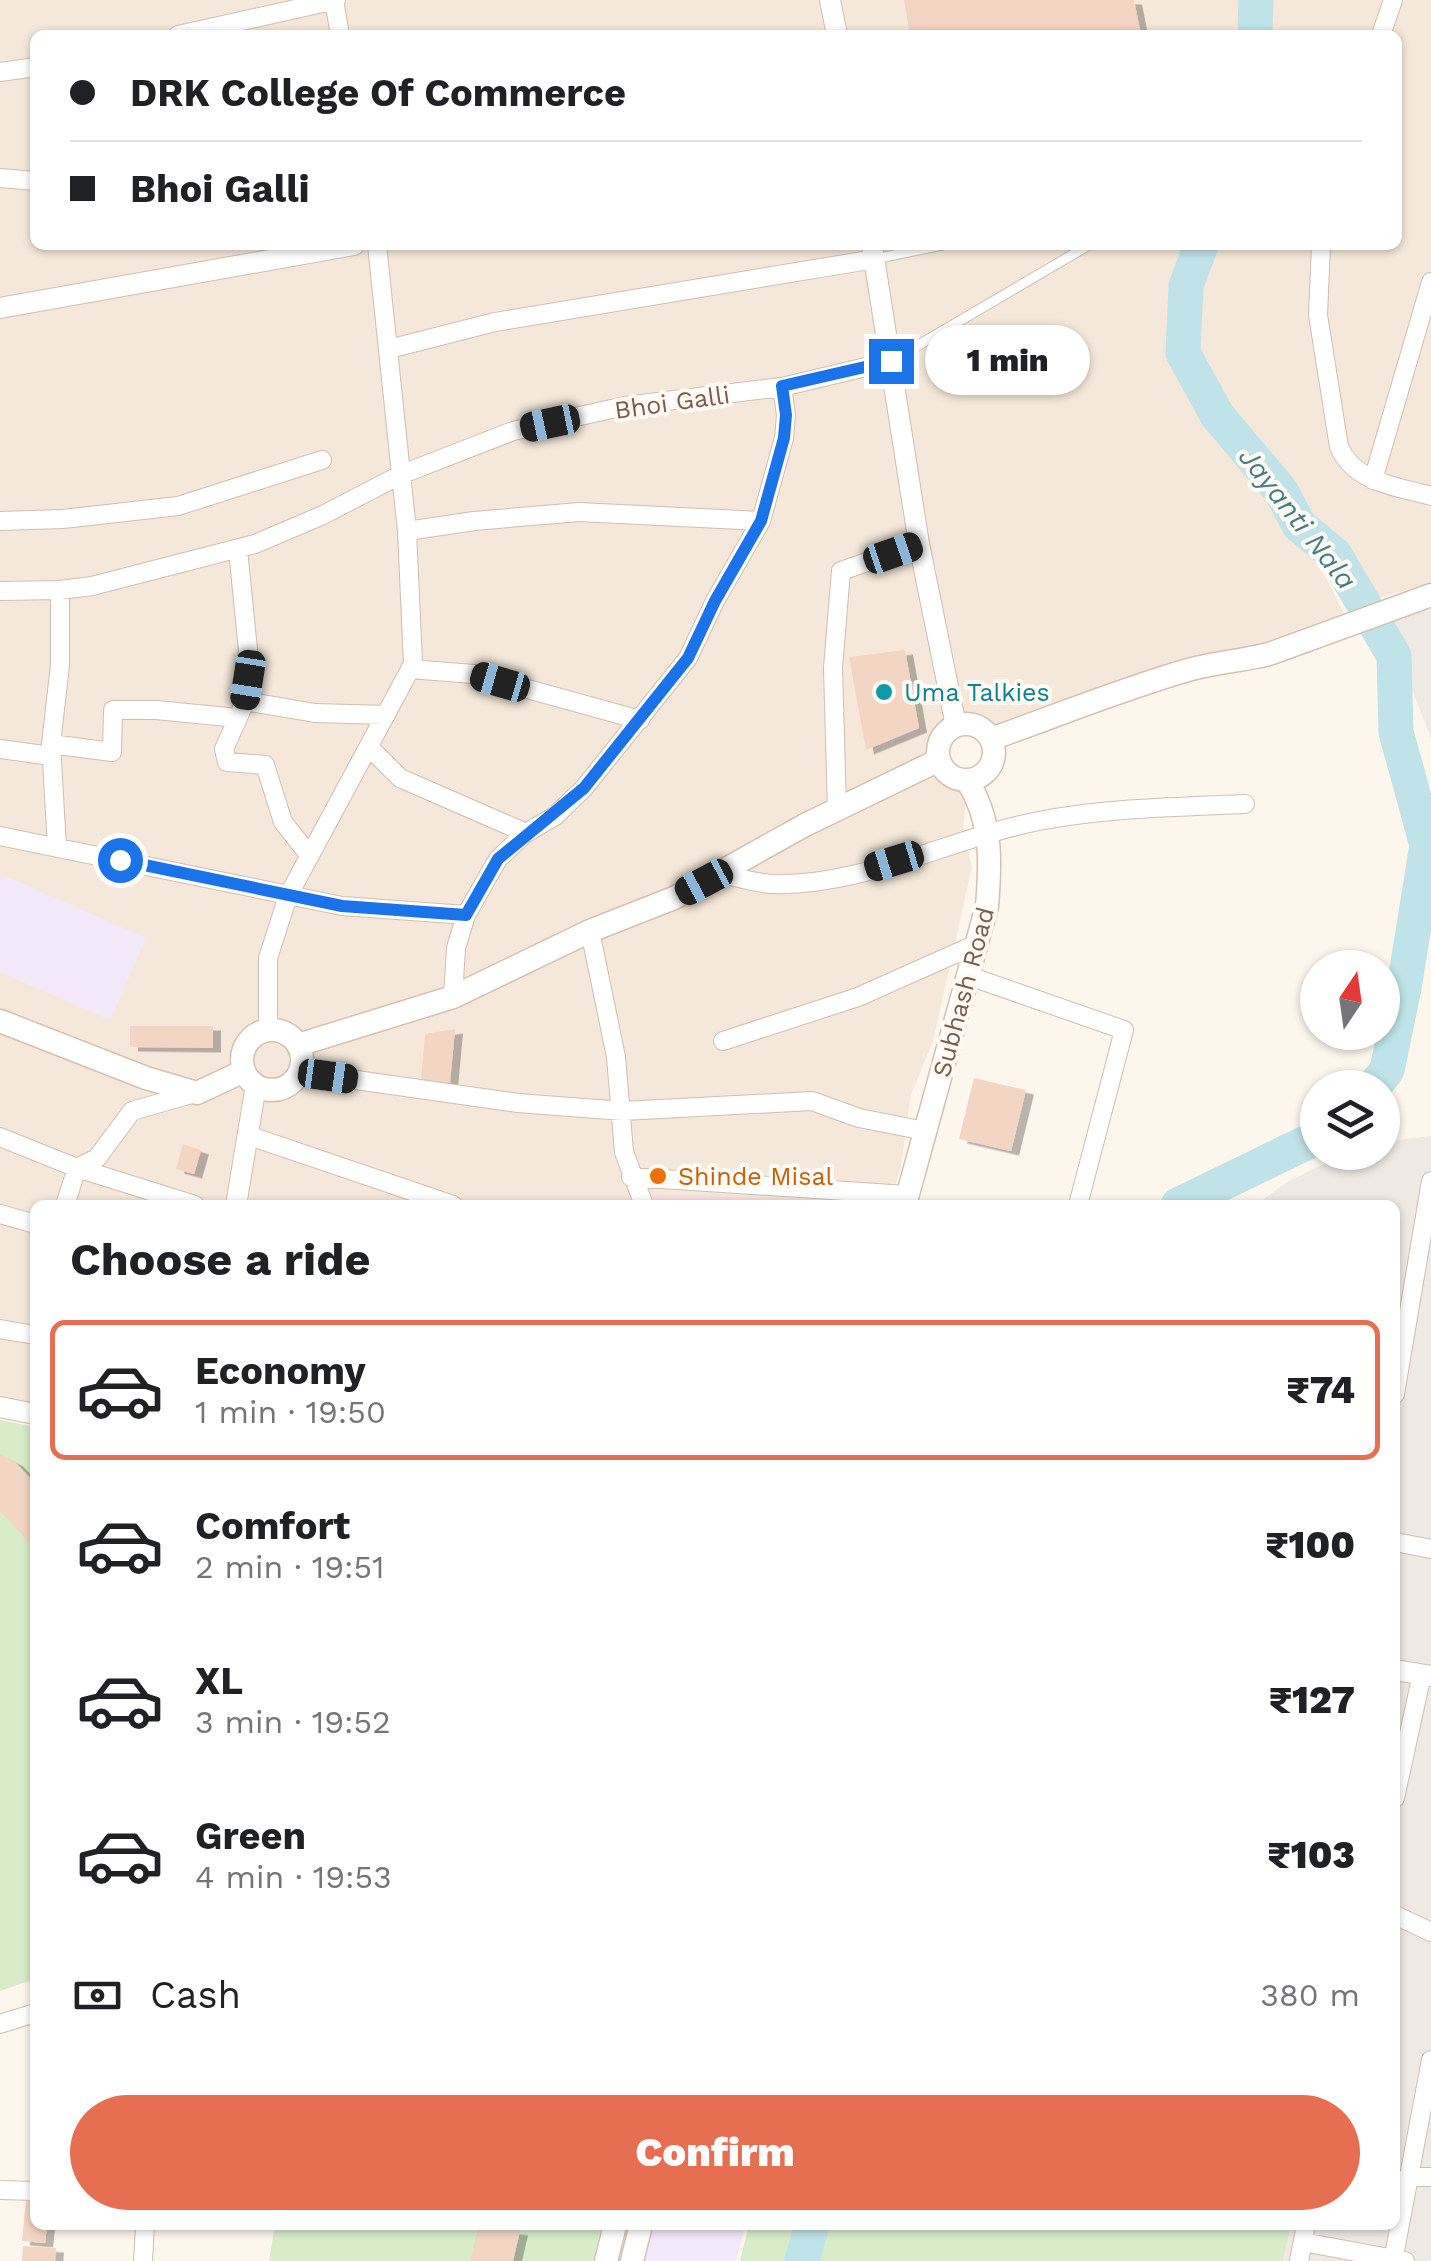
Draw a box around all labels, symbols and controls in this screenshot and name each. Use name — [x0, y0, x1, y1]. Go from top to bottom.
text: DRK College Of Commerce — [130, 71, 626, 115]
text: Bhoi Galli — [130, 167, 310, 211]
callout: 1 min — [926, 326, 1091, 396]
route end — [869, 339, 914, 384]
text: 1 min — [966, 341, 1049, 379]
street label: Bhoi Galli — [613, 380, 732, 425]
car — [518, 402, 582, 444]
water label: Jayanti Nala — [1232, 441, 1363, 596]
car — [860, 529, 926, 577]
car — [228, 648, 268, 712]
car — [467, 659, 533, 705]
place label: Uma Talkies — [904, 678, 1050, 707]
marker: Uma Talkies — [873, 681, 895, 703]
route start — [98, 838, 143, 883]
car — [861, 838, 927, 884]
car — [670, 855, 738, 909]
street label: Subhash Road — [927, 904, 1000, 1080]
north arrow — [1300, 950, 1400, 1050]
map controls — [1300, 950, 1400, 1170]
car — [296, 1057, 360, 1095]
button: layers — [1300, 1070, 1400, 1170]
place label: Shinde Misal — [678, 1162, 834, 1191]
marker: Shinde Misal — [647, 1165, 669, 1187]
text: Choose a ride — [70, 1233, 370, 1286]
icon: car — [75, 1345, 165, 1435]
text: Economy — [195, 1349, 366, 1393]
text: ₹74 — [1286, 1368, 1355, 1412]
text: 1 min · 19:50 — [195, 1393, 386, 1431]
icon: car — [75, 1500, 165, 1590]
text: Comfort — [195, 1504, 350, 1548]
text: ₹100 — [1265, 1523, 1355, 1567]
text: 2 min · 19:51 — [195, 1548, 385, 1586]
icon: car — [75, 1655, 165, 1745]
text: XL — [195, 1659, 243, 1703]
text: ₹127 — [1269, 1678, 1355, 1722]
text: 3 min · 19:52 — [195, 1703, 391, 1741]
icon: car — [75, 1810, 165, 1900]
text: Green — [195, 1814, 306, 1858]
text: ₹103 — [1267, 1833, 1355, 1877]
text: 4 min · 19:53 — [195, 1858, 392, 1896]
icon: cash — [70, 1968, 125, 2023]
text: Cash — [150, 1973, 241, 2017]
text: 380 m — [1260, 1976, 1360, 2014]
button: Confirm — [70, 2095, 1360, 2210]

